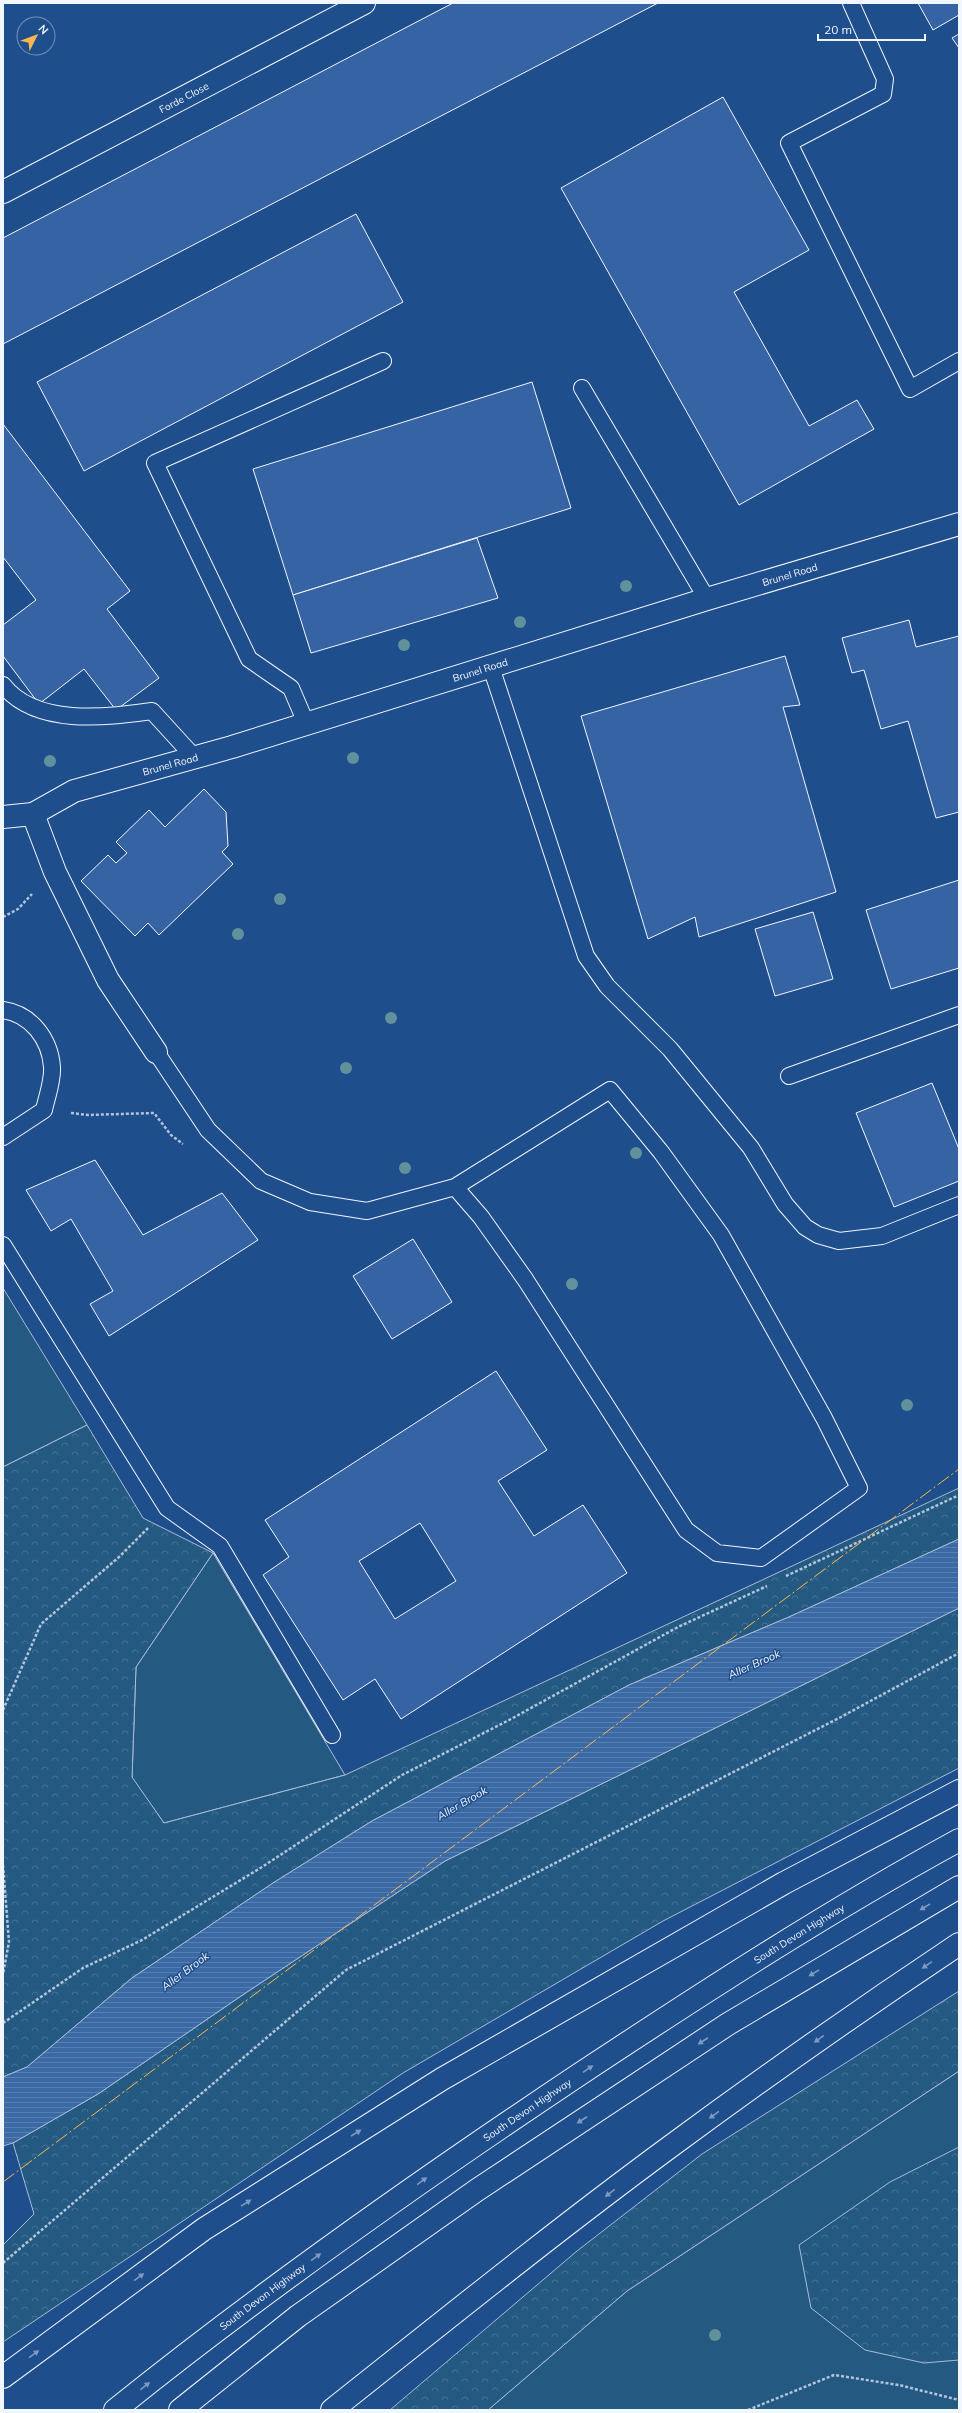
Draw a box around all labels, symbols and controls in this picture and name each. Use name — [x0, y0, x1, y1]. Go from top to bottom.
north arrow — [16, 16, 56, 56]
scale bar — [818, 16, 925, 42]
text: N — [35, 22, 51, 37]
text: 20 m — [824, 22, 852, 37]
street label: Forde Close — [157, 79, 211, 116]
street label: Brunel Road — [760, 560, 819, 589]
street label: Brunel Road — [451, 655, 509, 684]
street label: Brunel Road — [141, 750, 199, 778]
water label: Aller Brook — [725, 1646, 783, 1682]
water label: Aller Brook — [433, 1783, 490, 1824]
street label: South Devon Highway — [751, 1900, 847, 1966]
one-way arrow — [919, 1904, 931, 1911]
water label: Aller Brook — [158, 1948, 212, 1994]
one-way arrow — [921, 1961, 932, 1969]
one-way arrow — [808, 1970, 820, 1977]
one-way arrow — [814, 2035, 825, 2043]
one-way arrow — [697, 2037, 708, 2045]
one-way arrow — [582, 2065, 593, 2073]
street label: South Devon Highway — [480, 2075, 574, 2144]
one-way arrow — [709, 2111, 719, 2119]
one-way arrow — [577, 2116, 587, 2124]
one-way arrow — [351, 2129, 361, 2137]
one-way arrow — [417, 2177, 427, 2185]
one-way arrow — [604, 2188, 615, 2197]
one-way arrow — [240, 2199, 252, 2206]
one-way arrow — [311, 2253, 322, 2261]
street label: South Devon Highway — [217, 2260, 308, 2333]
one-way arrow — [134, 2273, 145, 2281]
one-way arrow — [29, 2349, 40, 2358]
one-way arrow — [140, 2381, 151, 2390]

